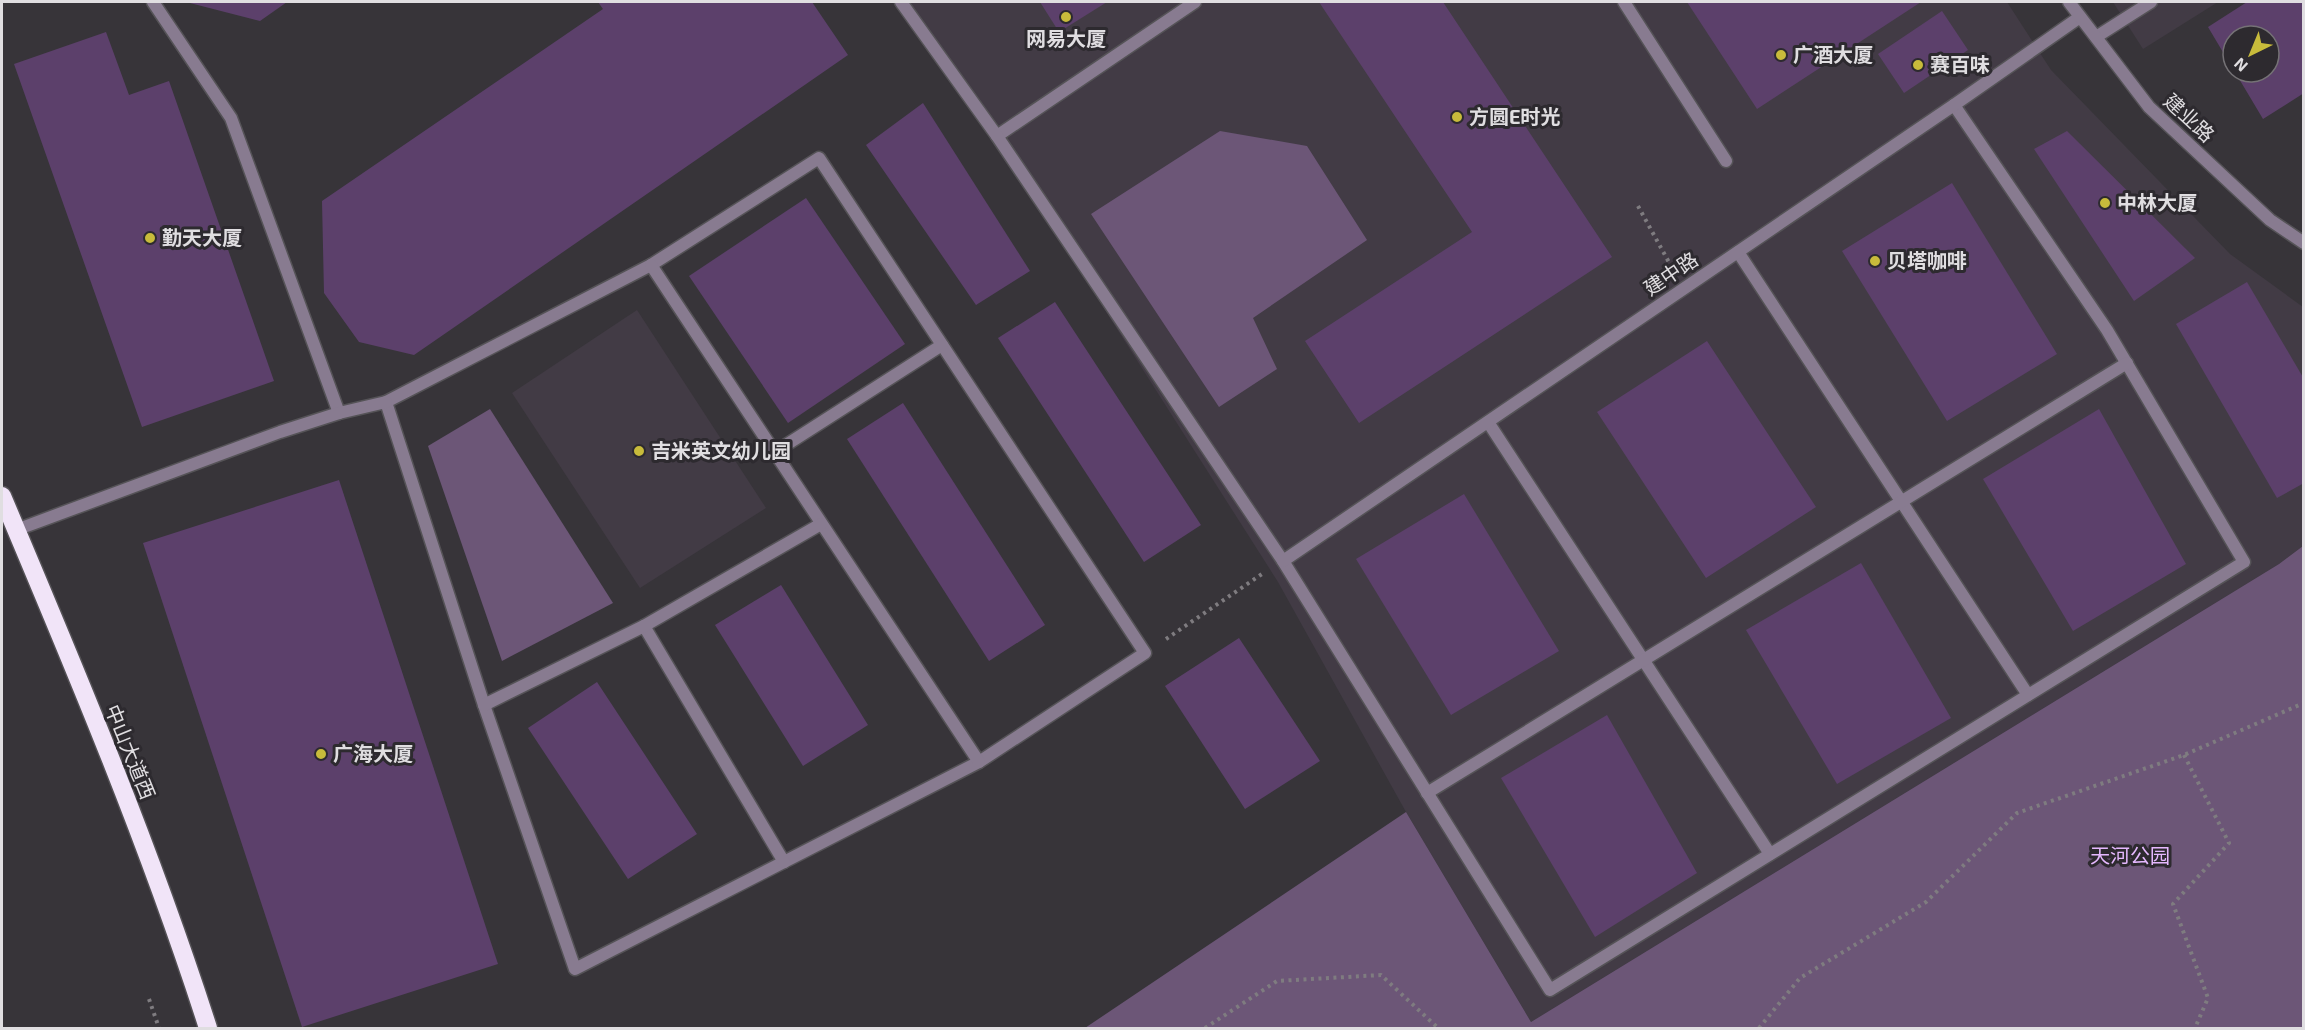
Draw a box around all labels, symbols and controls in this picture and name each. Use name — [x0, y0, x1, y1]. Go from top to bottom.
marker: 网易大厦 — [1059, 10, 1073, 24]
north arrow — [2221, 24, 2281, 84]
place label: 网易大厦 — [1026, 26, 1106, 50]
place label: 广酒大厦 — [1793, 42, 1873, 66]
marker: 广酒大厦 — [1774, 48, 1788, 62]
place label: 赛百味 — [1930, 52, 1990, 76]
text: N — [2230, 54, 2251, 76]
marker: 赛百味 — [1911, 58, 1925, 72]
street label: 建业路 — [2160, 88, 2220, 147]
place label: 方圆E时光 — [1469, 104, 1561, 128]
marker: 方圆E时光 — [1450, 110, 1464, 124]
place label: 中林大厦 — [2117, 190, 2197, 214]
marker: 中林大厦 — [2098, 196, 2112, 210]
place label: 勤天大厦 — [162, 225, 242, 249]
marker: 勤天大厦 — [143, 231, 157, 245]
street label: 建中路 — [1639, 246, 1702, 300]
place label: 贝塔咖啡 — [1887, 248, 1967, 272]
marker: 贝塔咖啡 — [1868, 254, 1882, 268]
place label: 吉米英文幼儿园 — [651, 438, 791, 462]
marker: 吉米英文幼儿园 — [632, 444, 646, 458]
street label: 中山大道西 — [101, 701, 161, 802]
place label: 广海大厦 — [333, 741, 413, 765]
marker: 广海大厦 — [314, 747, 328, 761]
park label: 天河公园 — [2090, 843, 2170, 867]

